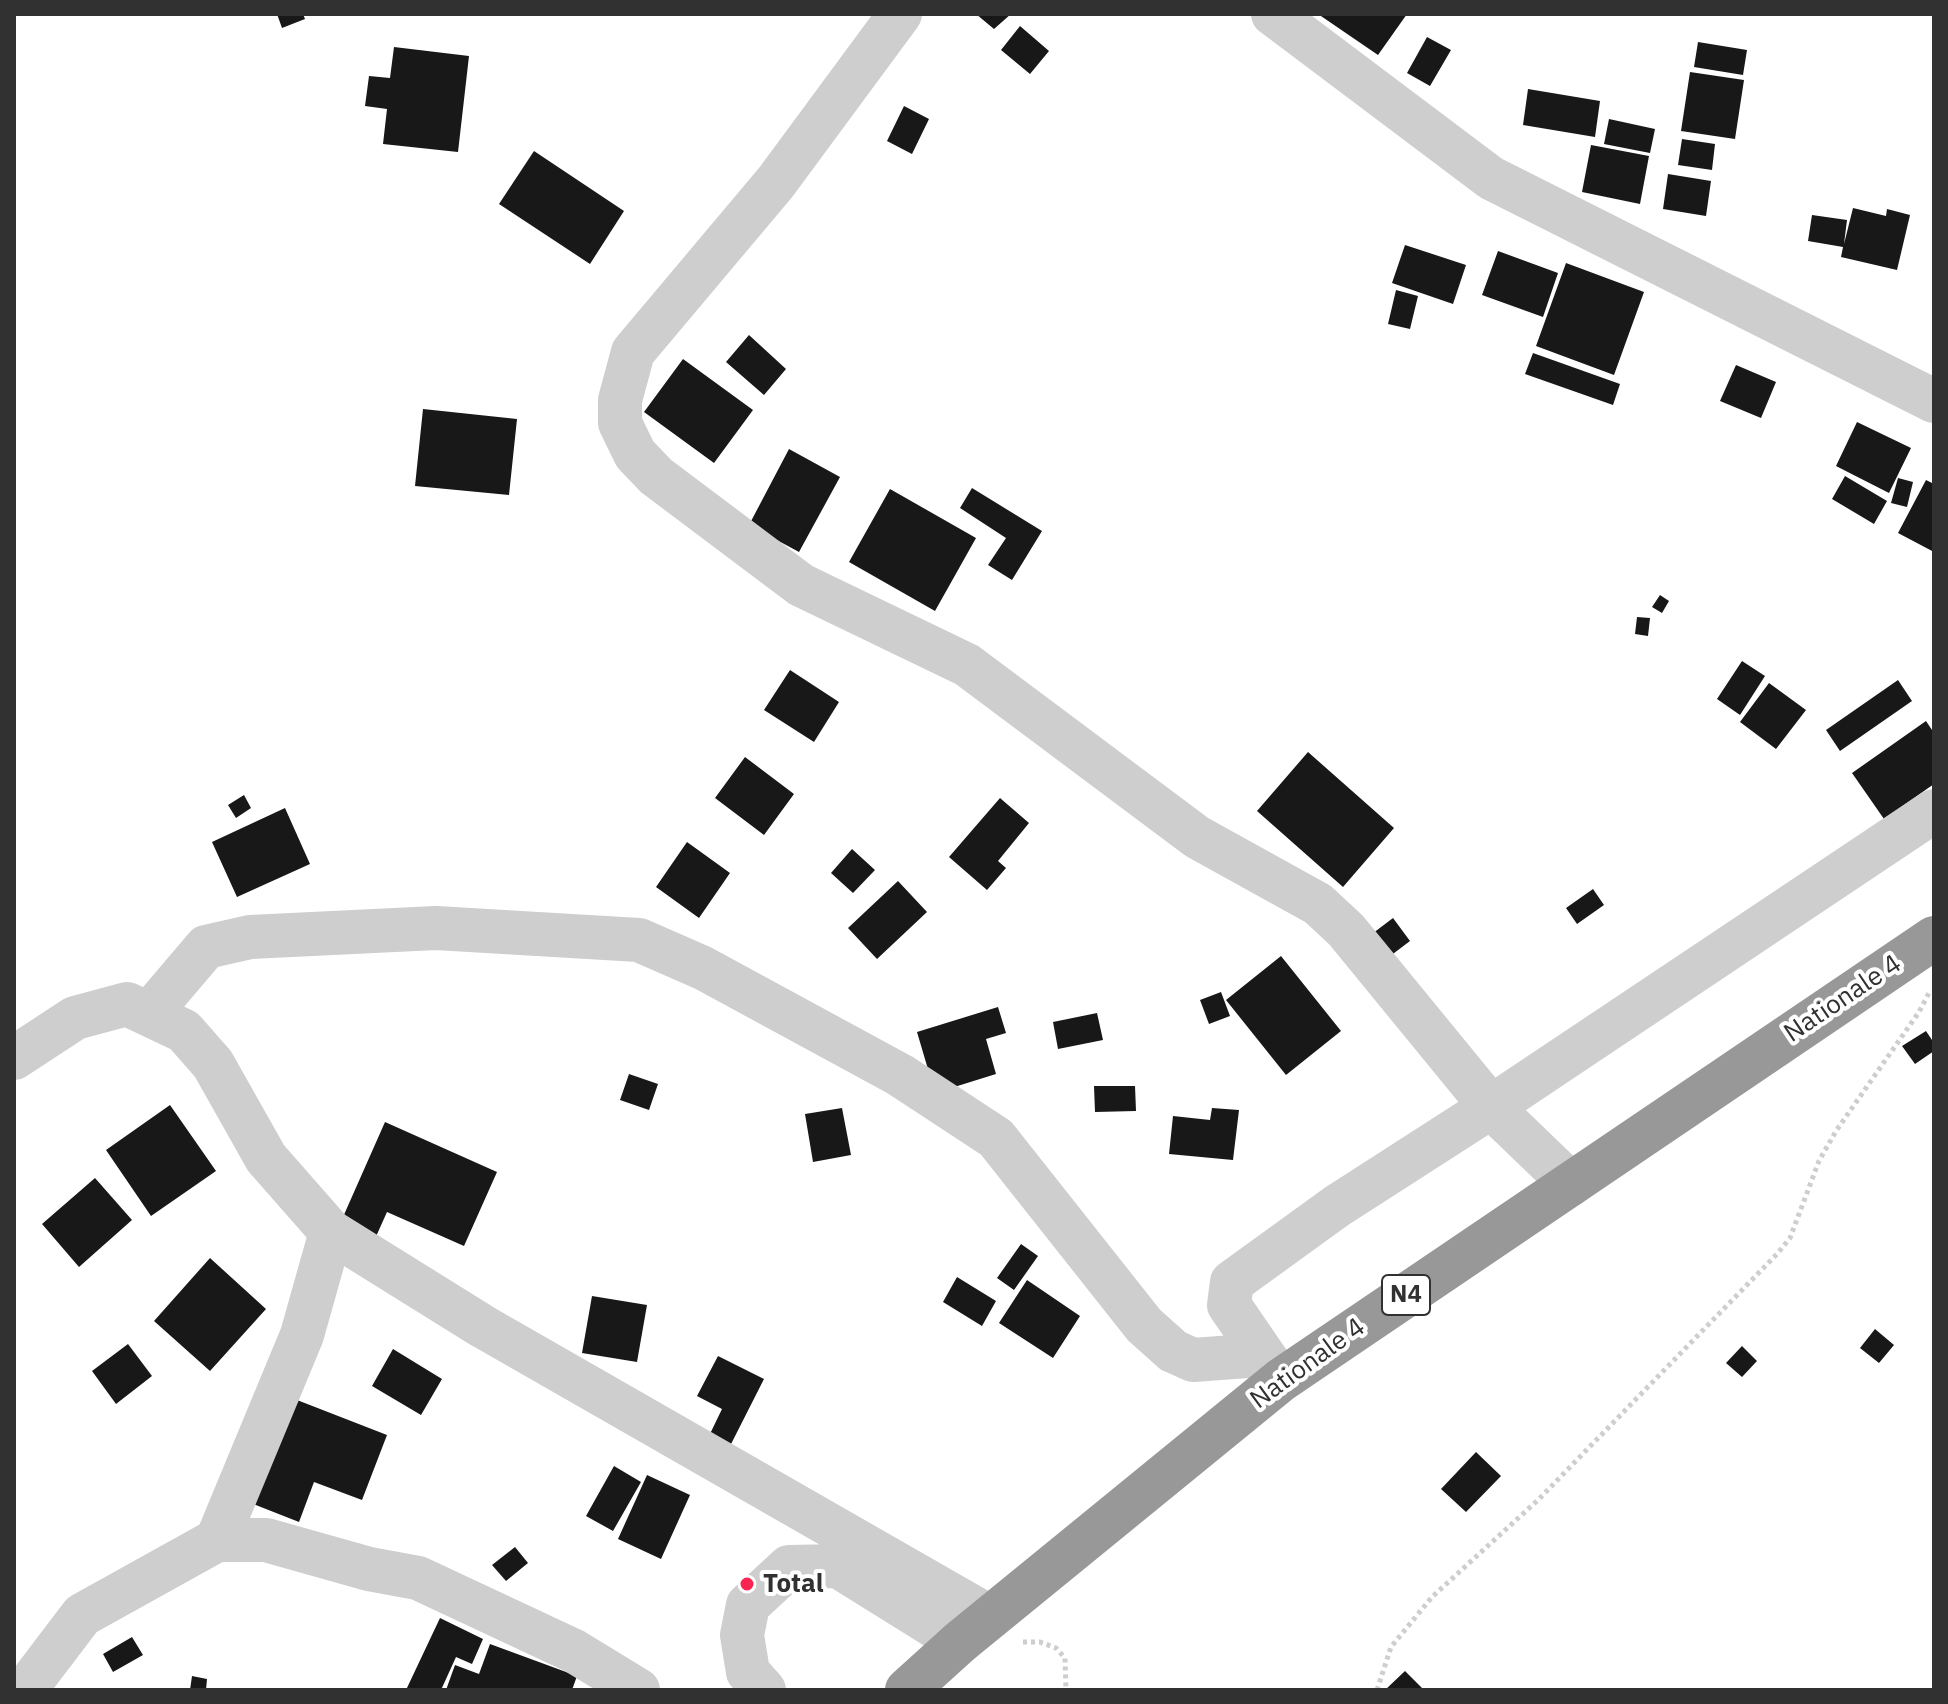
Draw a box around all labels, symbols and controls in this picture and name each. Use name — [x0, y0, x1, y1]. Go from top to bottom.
street label: Nationale 4 — [1779, 949, 1907, 1049]
road number: N4 — [1382, 1275, 1430, 1315]
street label: Nationale 4 — [1245, 1312, 1371, 1416]
place label: Total — [763, 1568, 824, 1600]
marker: Total — [738, 1575, 756, 1593]

